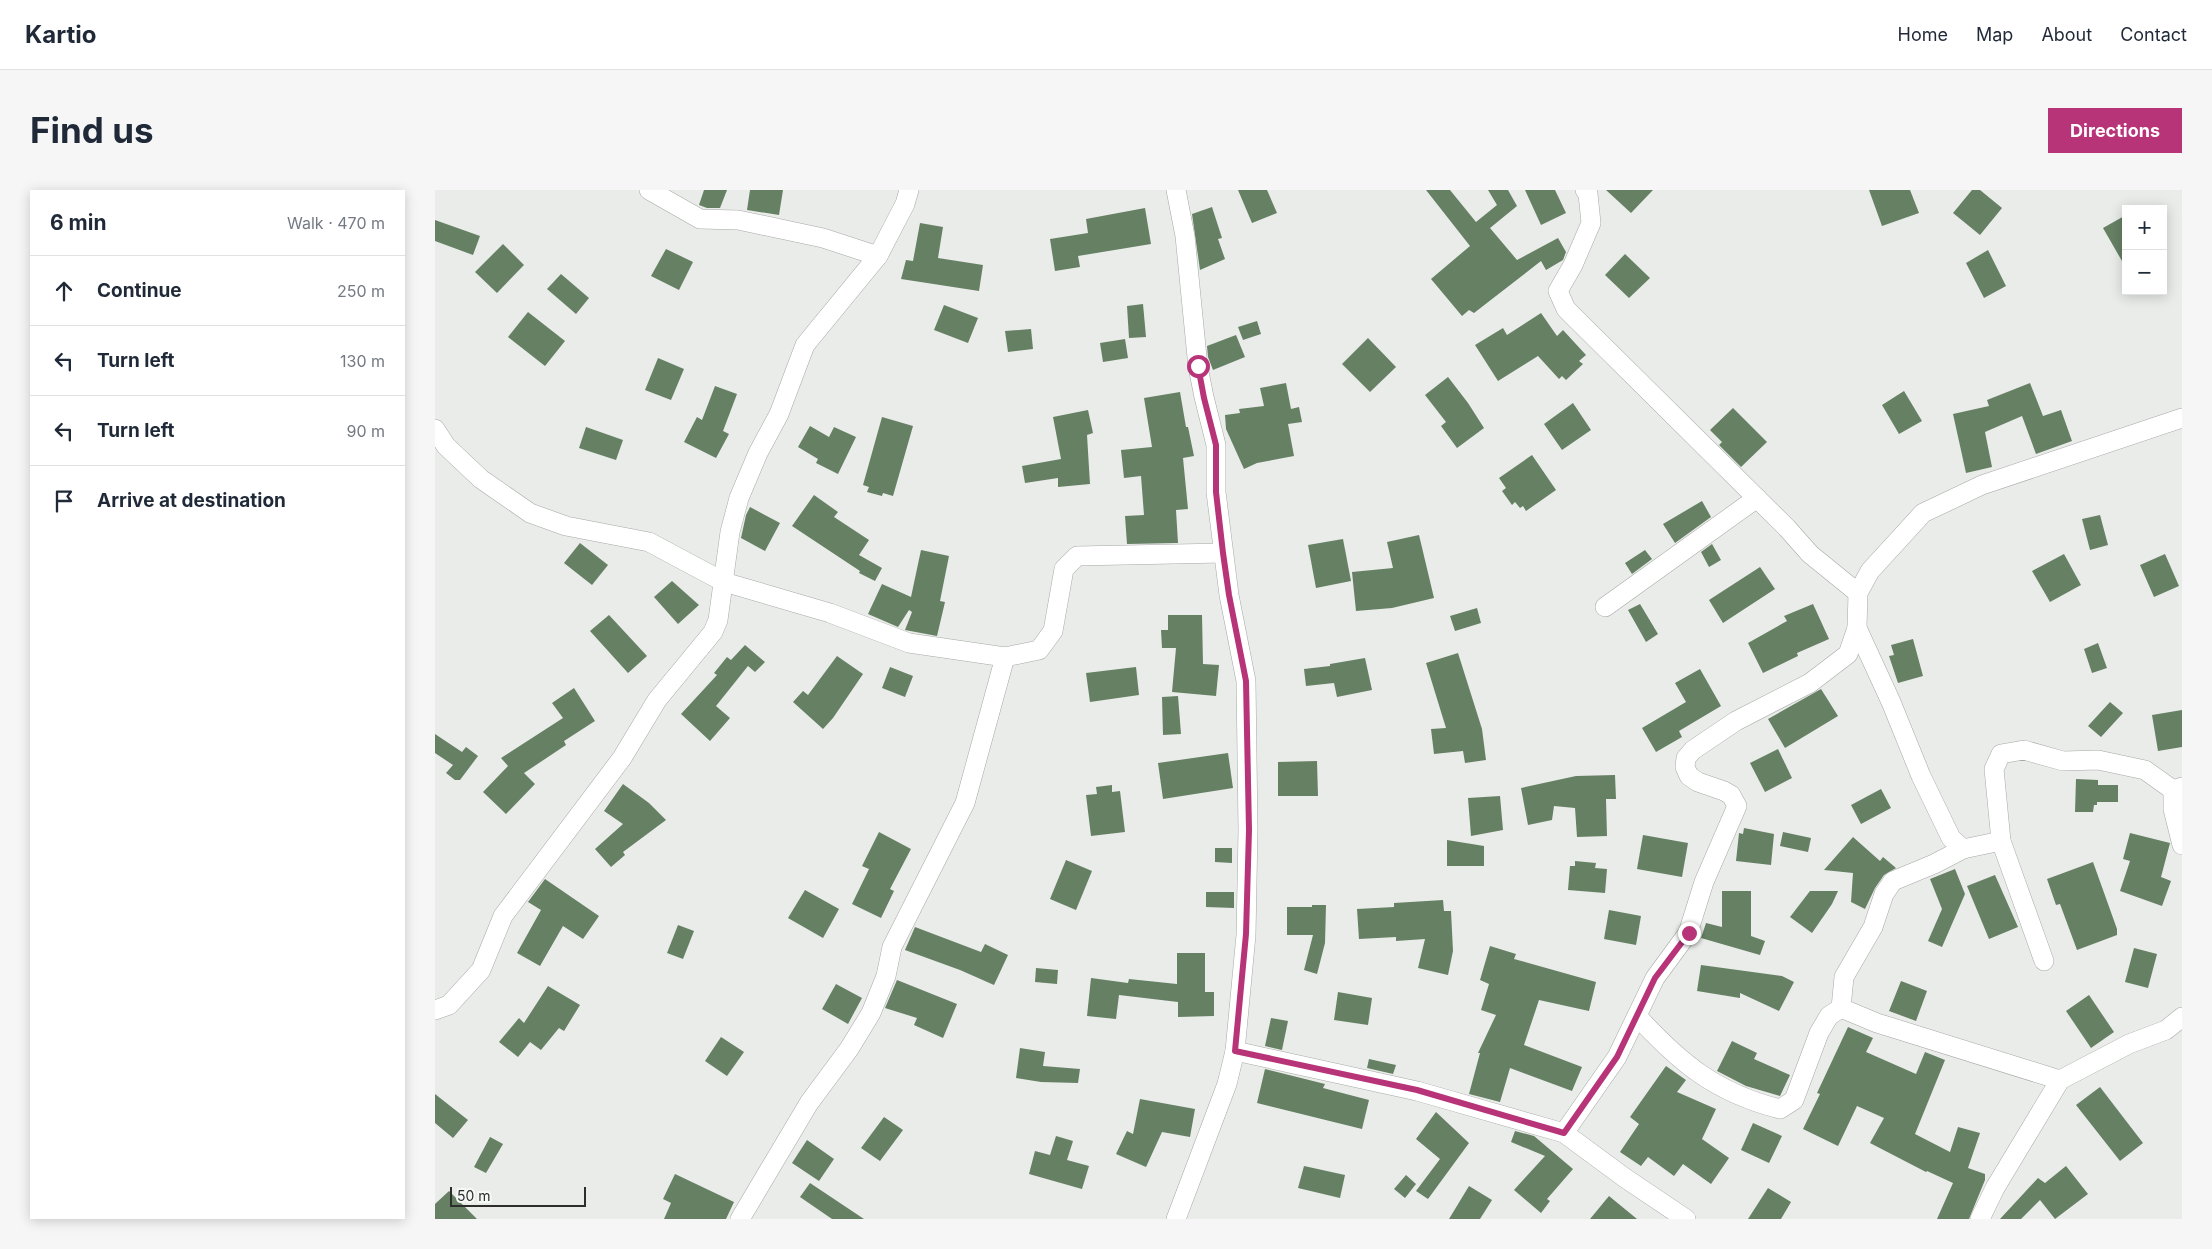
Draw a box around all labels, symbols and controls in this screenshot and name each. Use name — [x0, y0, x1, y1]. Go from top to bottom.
text: Kartio — [25, 20, 96, 49]
text: Home — [1898, 24, 1948, 45]
text: Map — [1976, 24, 2013, 45]
text: About — [2041, 24, 2092, 45]
text: Contact — [2120, 24, 2187, 45]
button: Directions — [2048, 108, 2182, 153]
text: Find us — [30, 109, 154, 151]
map controls — [2122, 205, 2167, 295]
button: + — [2122, 205, 2167, 250]
text: 6 min — [50, 210, 107, 235]
text: Walk · 470 m — [287, 213, 385, 233]
button: − — [2122, 250, 2167, 295]
icon: ahead — [50, 277, 78, 305]
text: Continue — [97, 279, 182, 302]
text: 250 m — [337, 281, 385, 301]
icon: left — [50, 347, 78, 375]
text: Turn left — [97, 349, 175, 372]
text: 130 m — [340, 351, 385, 371]
route start — [1187, 355, 1210, 378]
icon: left — [50, 417, 78, 445]
text: Turn left — [97, 419, 175, 442]
text: 90 m — [346, 421, 385, 441]
icon: arrive — [50, 487, 78, 515]
text: Arrive at destination — [97, 489, 286, 512]
route end — [1678, 922, 1701, 945]
scale bar — [450, 1184, 586, 1207]
text: 50 m — [457, 1187, 491, 1204]

